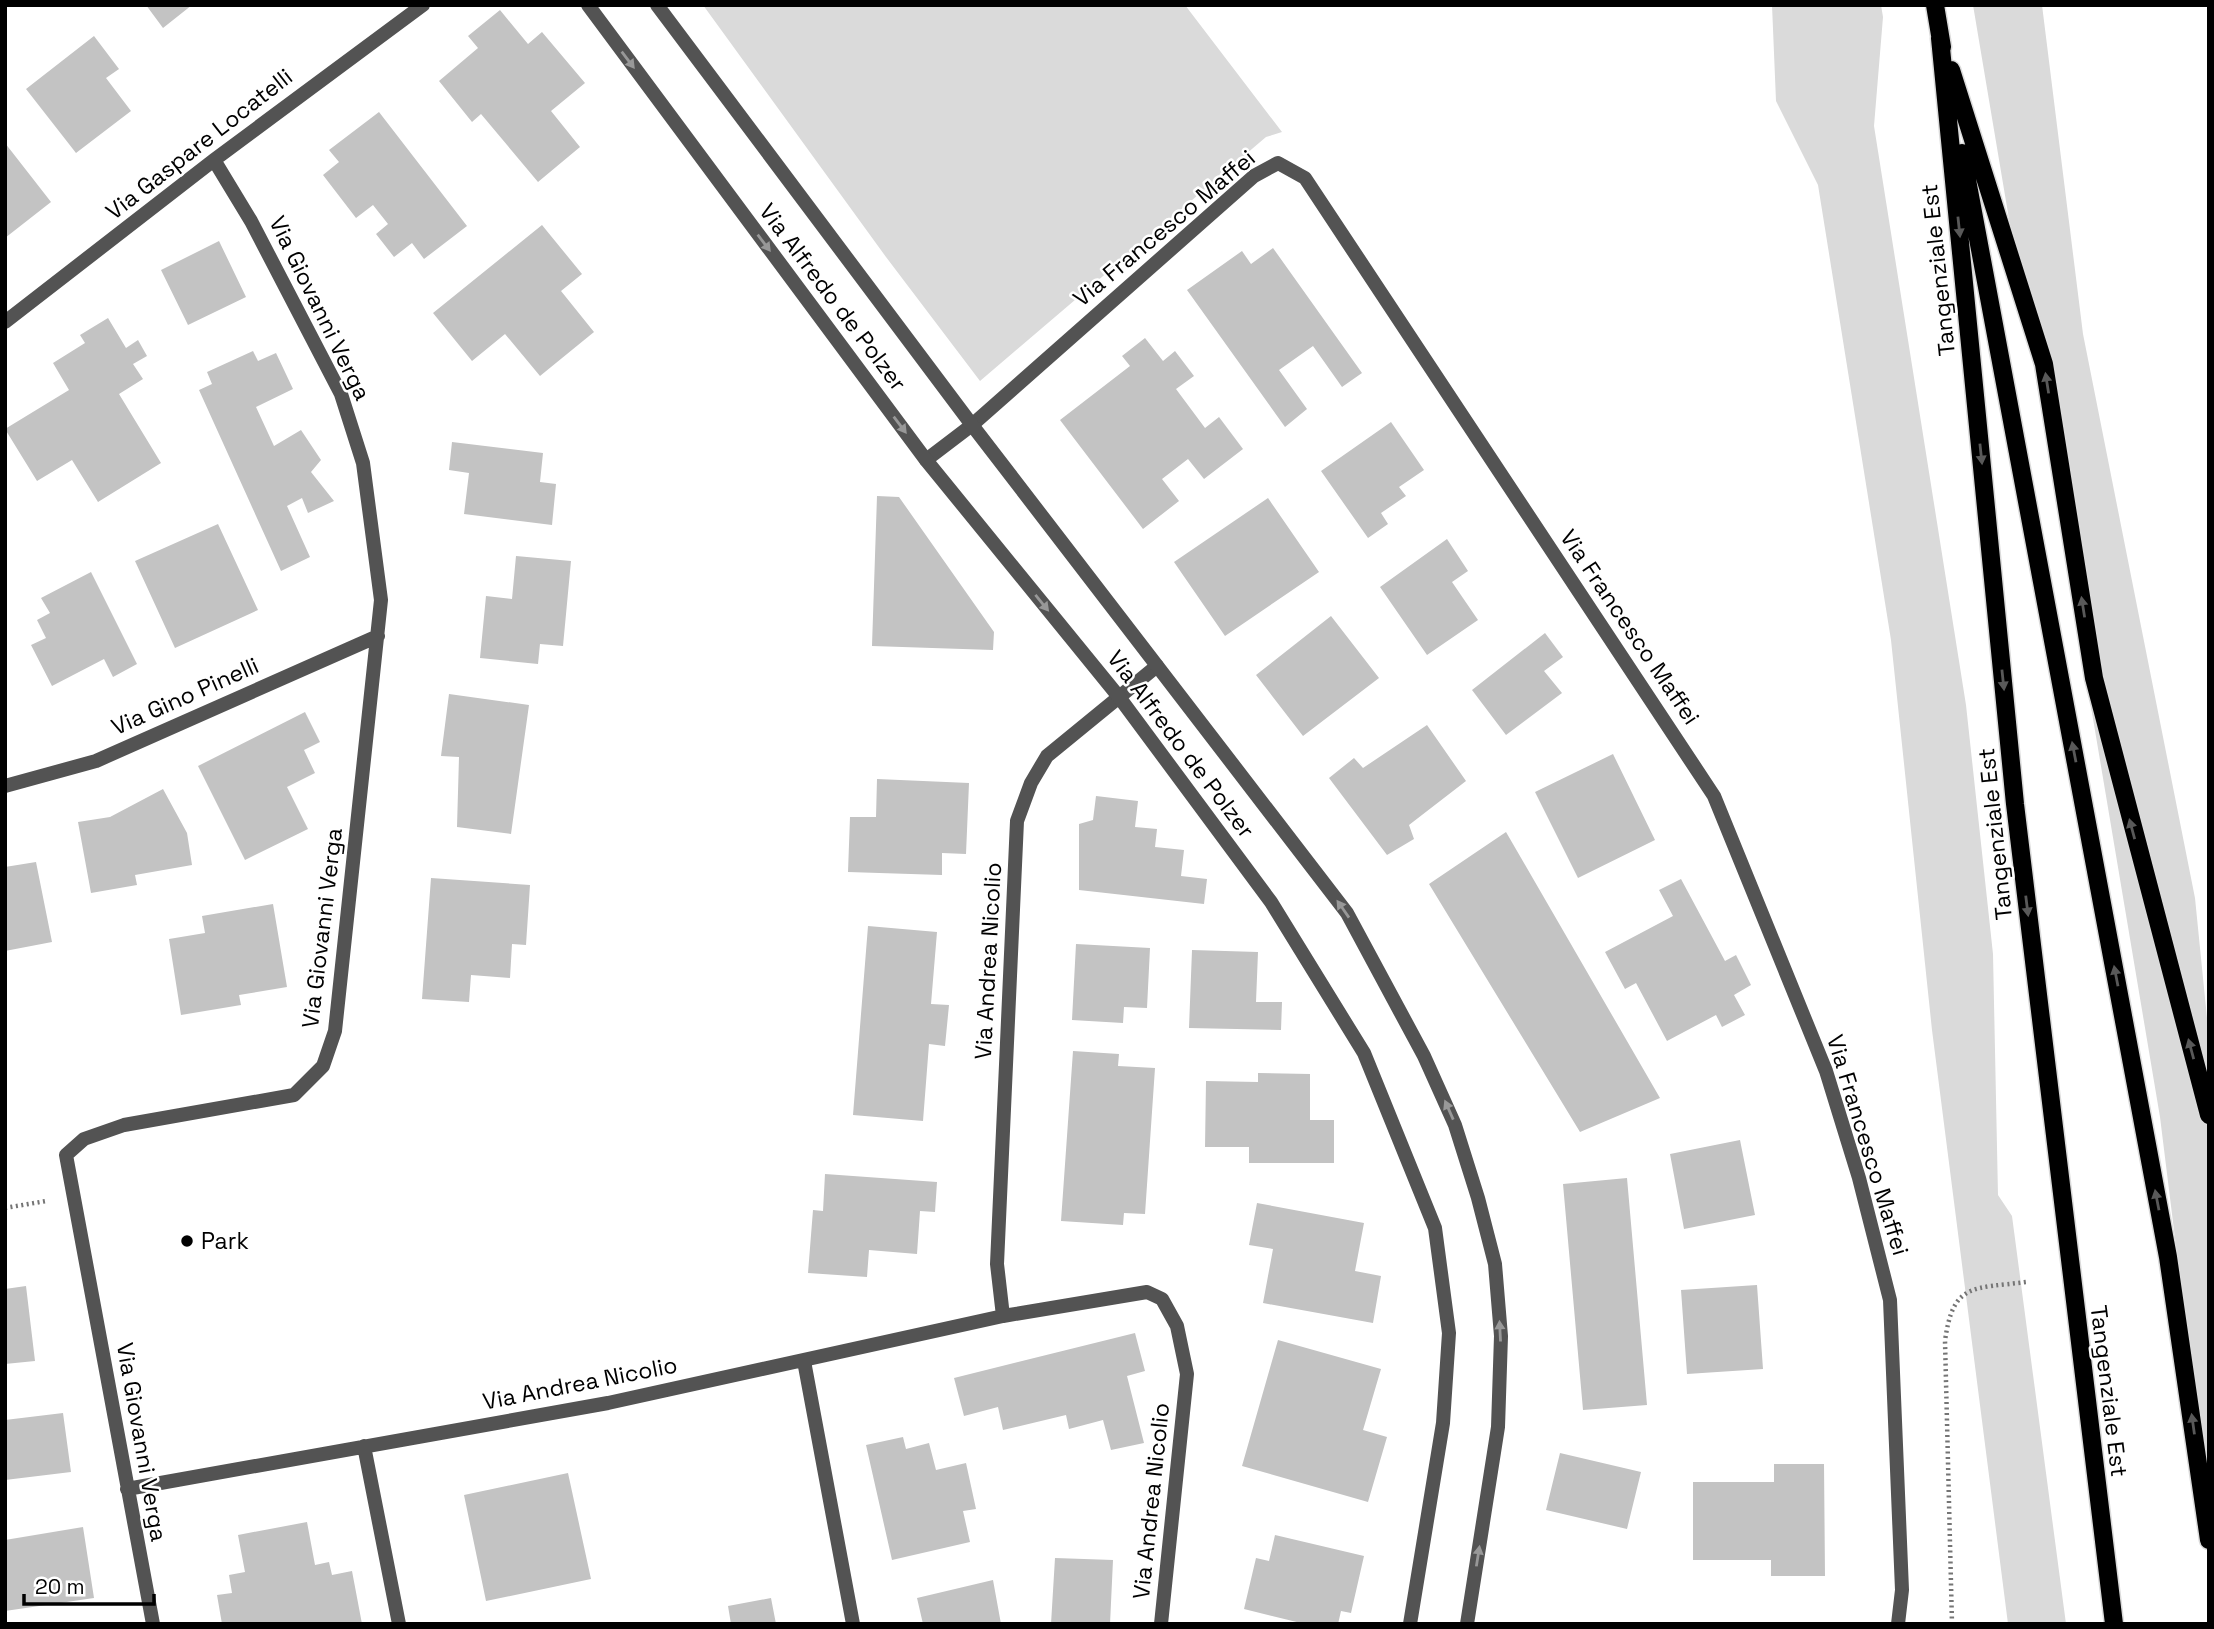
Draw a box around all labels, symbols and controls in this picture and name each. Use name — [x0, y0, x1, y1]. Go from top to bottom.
one-way arrow — [621, 51, 635, 69]
street label: Via Gaspare Locatelli — [100, 62, 298, 226]
street label: Via Francesco Maffei — [1067, 143, 1261, 313]
street label: Tangenziale Est — [1914, 183, 1962, 357]
street label: Via Alfredo de Polzer — [753, 197, 913, 397]
street label: Via Giovanni Verga — [262, 211, 378, 405]
one-way arrow — [1954, 217, 1965, 239]
one-way arrow — [757, 233, 771, 252]
one-way arrow — [2041, 372, 2052, 394]
one-way arrow — [893, 416, 907, 434]
one-way arrow — [1976, 443, 1987, 465]
street label: Via Francesco Maffei — [1554, 524, 1706, 730]
one-way arrow — [1034, 594, 1049, 611]
one-way arrow — [2077, 596, 2088, 618]
street label: Via Alfredo de Polzer — [1101, 644, 1261, 844]
street label: Via Gino Pinelli — [107, 650, 263, 742]
one-way arrow — [1998, 669, 2009, 691]
one-way arrow — [2068, 741, 2079, 763]
street label: Tangenziale Est — [1971, 747, 2019, 921]
one-way arrow — [2127, 818, 2137, 839]
street label: Via Giovanni Verga — [295, 826, 349, 1030]
street label: Via Andrea Nicolio — [968, 862, 1008, 1060]
one-way arrow — [2022, 896, 2033, 918]
one-way arrow — [1336, 900, 1350, 918]
one-way arrow — [2110, 965, 2121, 987]
street label: Via Francesco Maffei — [1820, 1031, 1916, 1259]
one-way arrow — [2185, 1038, 2196, 1060]
one-way arrow — [1443, 1100, 1455, 1120]
one-way arrow — [2152, 1189, 2163, 1211]
place label: Park — [201, 1226, 249, 1256]
marker: Park — [179, 1233, 195, 1249]
street label: Tangenziale Est — [2084, 1303, 2134, 1479]
one-way arrow — [1495, 1319, 1506, 1341]
street label: Via Giovanni Verga — [110, 1340, 174, 1544]
street label: Via Andrea Nicolio — [480, 1349, 680, 1417]
street label: Via Andrea Nicolio — [1126, 1401, 1176, 1601]
one-way arrow — [2187, 1413, 2198, 1435]
one-way arrow — [1473, 1545, 1484, 1567]
scale bar — [24, 1562, 154, 1606]
text: 20 m — [35, 1573, 85, 1600]

